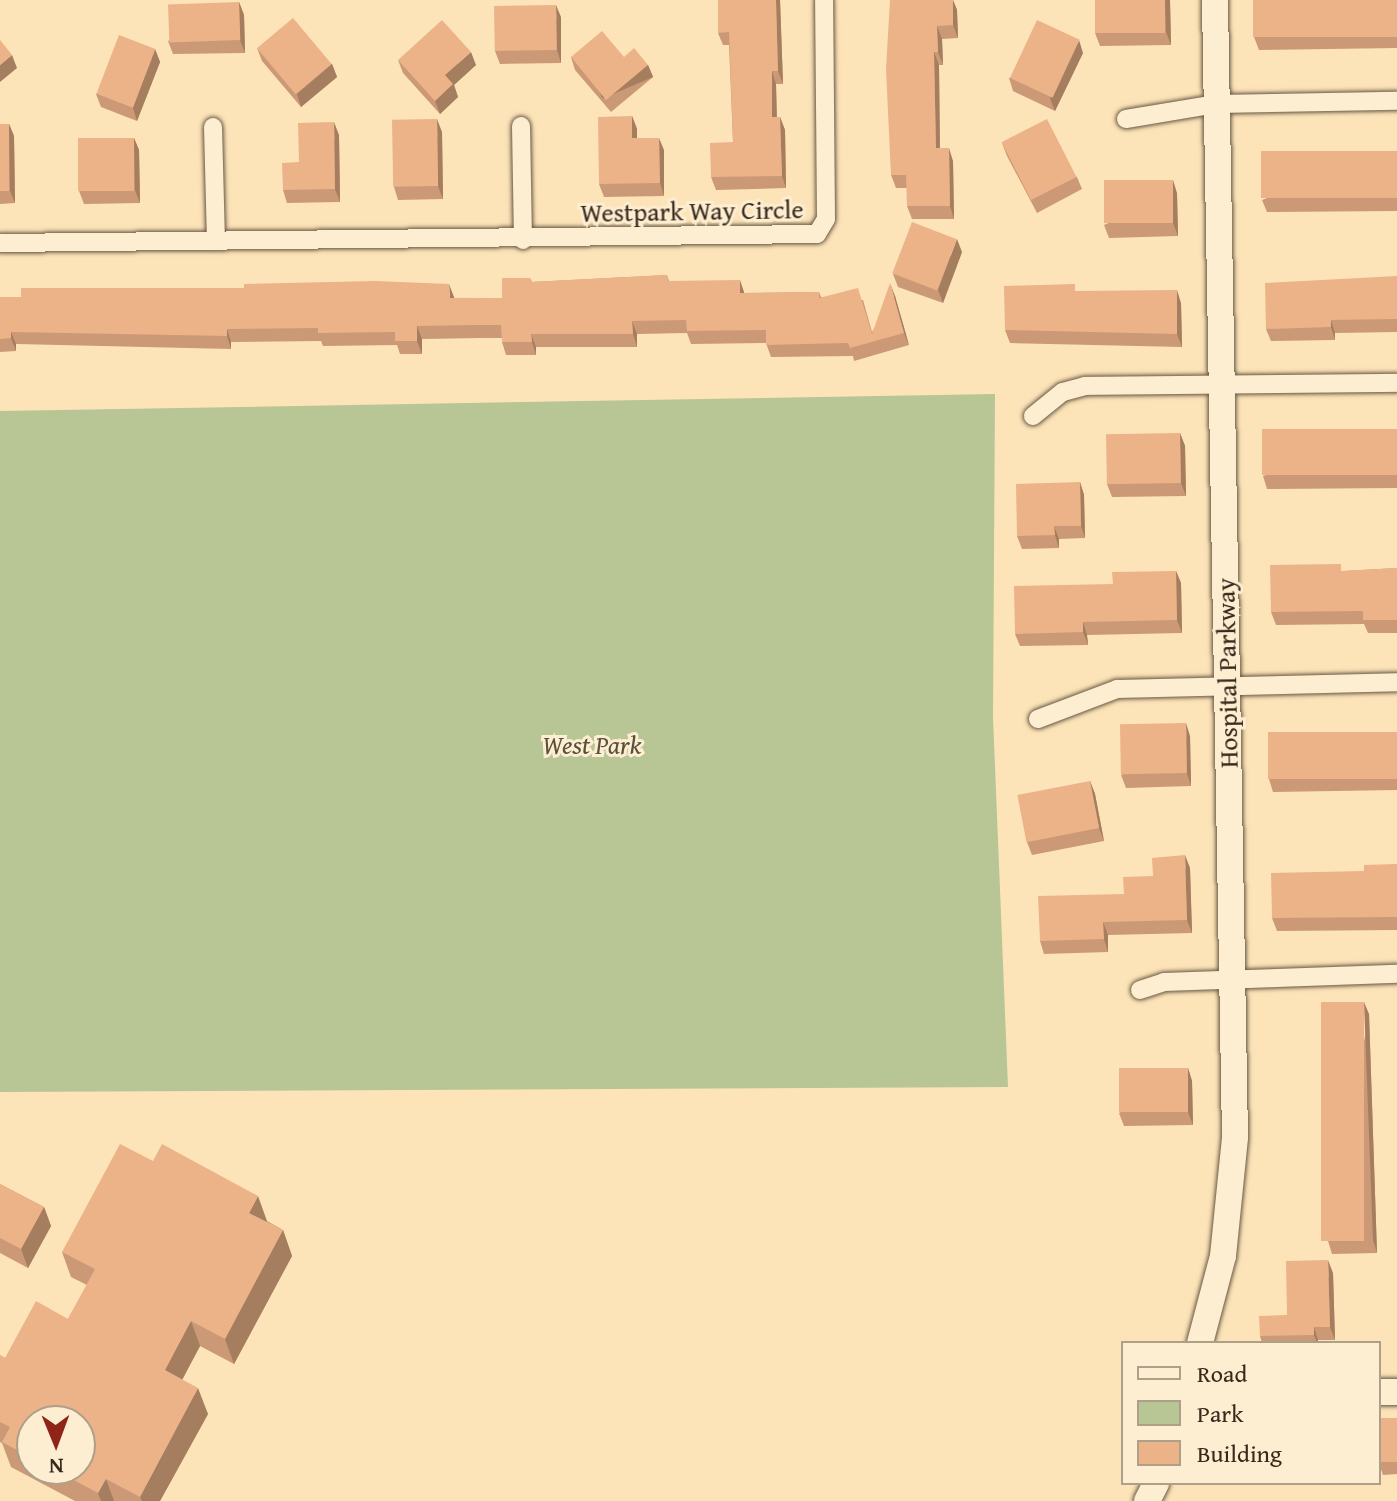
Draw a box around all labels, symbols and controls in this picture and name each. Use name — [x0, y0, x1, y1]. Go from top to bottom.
street label: Westpark Way Circle — [580, 193, 804, 229]
street label: Hospital Parkway — [1210, 578, 1244, 768]
park label: West Park — [543, 729, 641, 761]
legend — [1121, 1341, 1381, 1485]
text: Road — [1197, 1356, 1247, 1391]
text: Park — [1197, 1396, 1243, 1431]
north arrow — [16, 1405, 96, 1485]
text: Building — [1197, 1436, 1282, 1471]
text: N — [49, 1451, 64, 1483]

